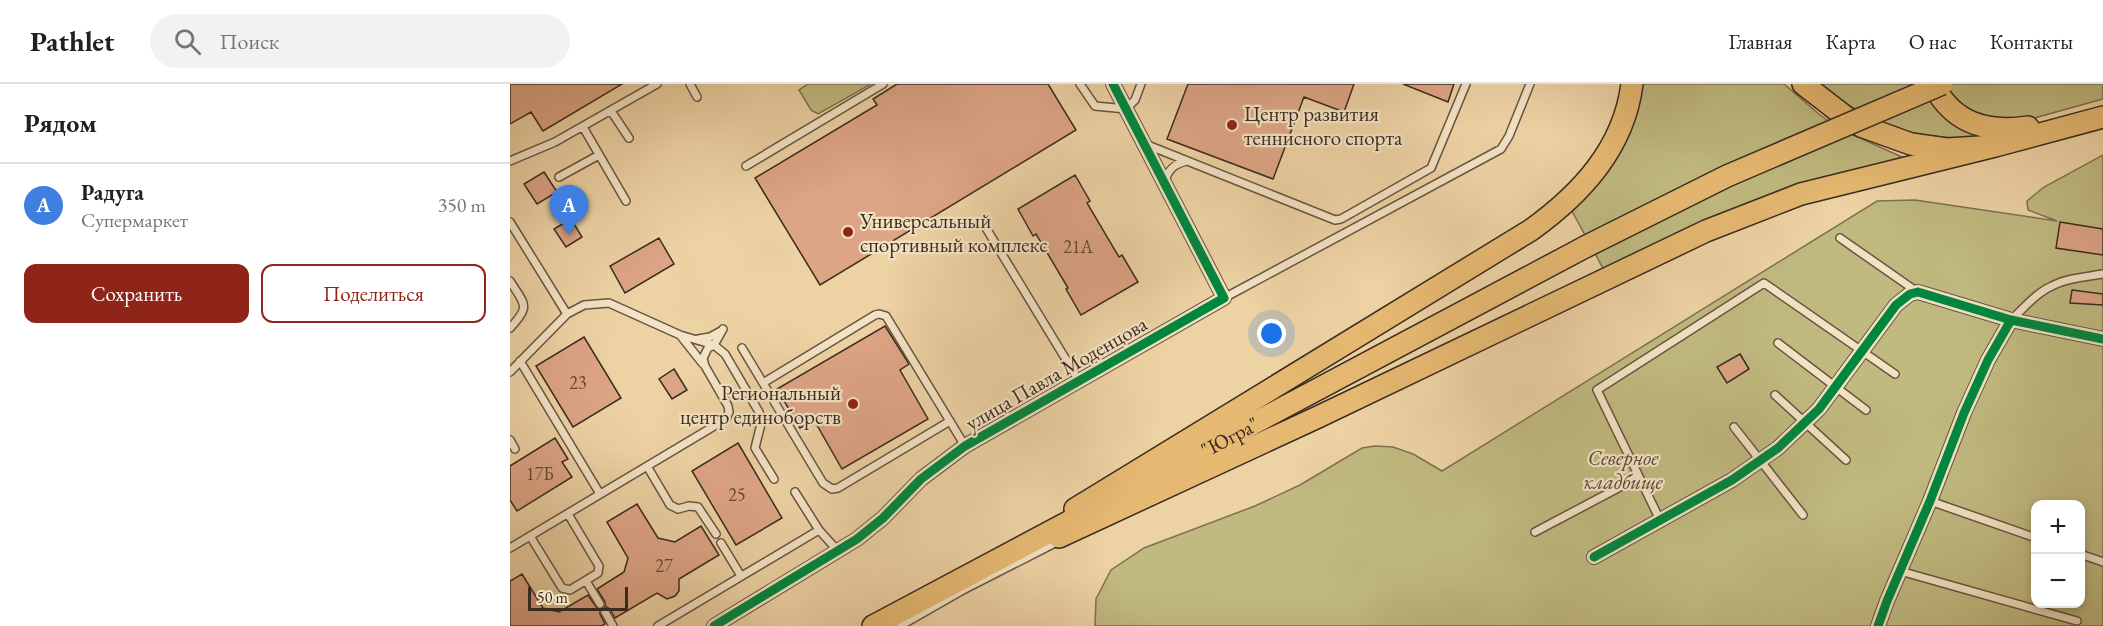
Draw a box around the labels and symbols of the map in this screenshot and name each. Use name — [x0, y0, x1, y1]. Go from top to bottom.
place label: Центр развития теннисного спорта — [1244, 100, 1403, 151]
marker: Центр развития теннисного спорта — [1225, 118, 1239, 132]
pin: A — [550, 186, 588, 235]
place label: Универсальный спортивный комплекс — [859, 207, 1048, 258]
marker: Универсальный спортивный комплекс — [841, 225, 855, 239]
house number: 21А — [1063, 235, 1093, 258]
street label: улица Павла Моденцова — [960, 310, 1152, 436]
your location — [1257, 319, 1286, 348]
house number: 23 — [569, 371, 587, 394]
place label: Региональный центр единоборств — [680, 379, 841, 430]
marker: Региональный центр единоборств — [846, 397, 860, 411]
street label: "Югра" — [1196, 410, 1263, 463]
park label: Северное кладбище — [1583, 444, 1664, 495]
house number: 17Б — [526, 462, 554, 485]
house number: 25 — [728, 483, 746, 506]
house number: 27 — [655, 554, 673, 577]
scale bar — [528, 584, 628, 612]

